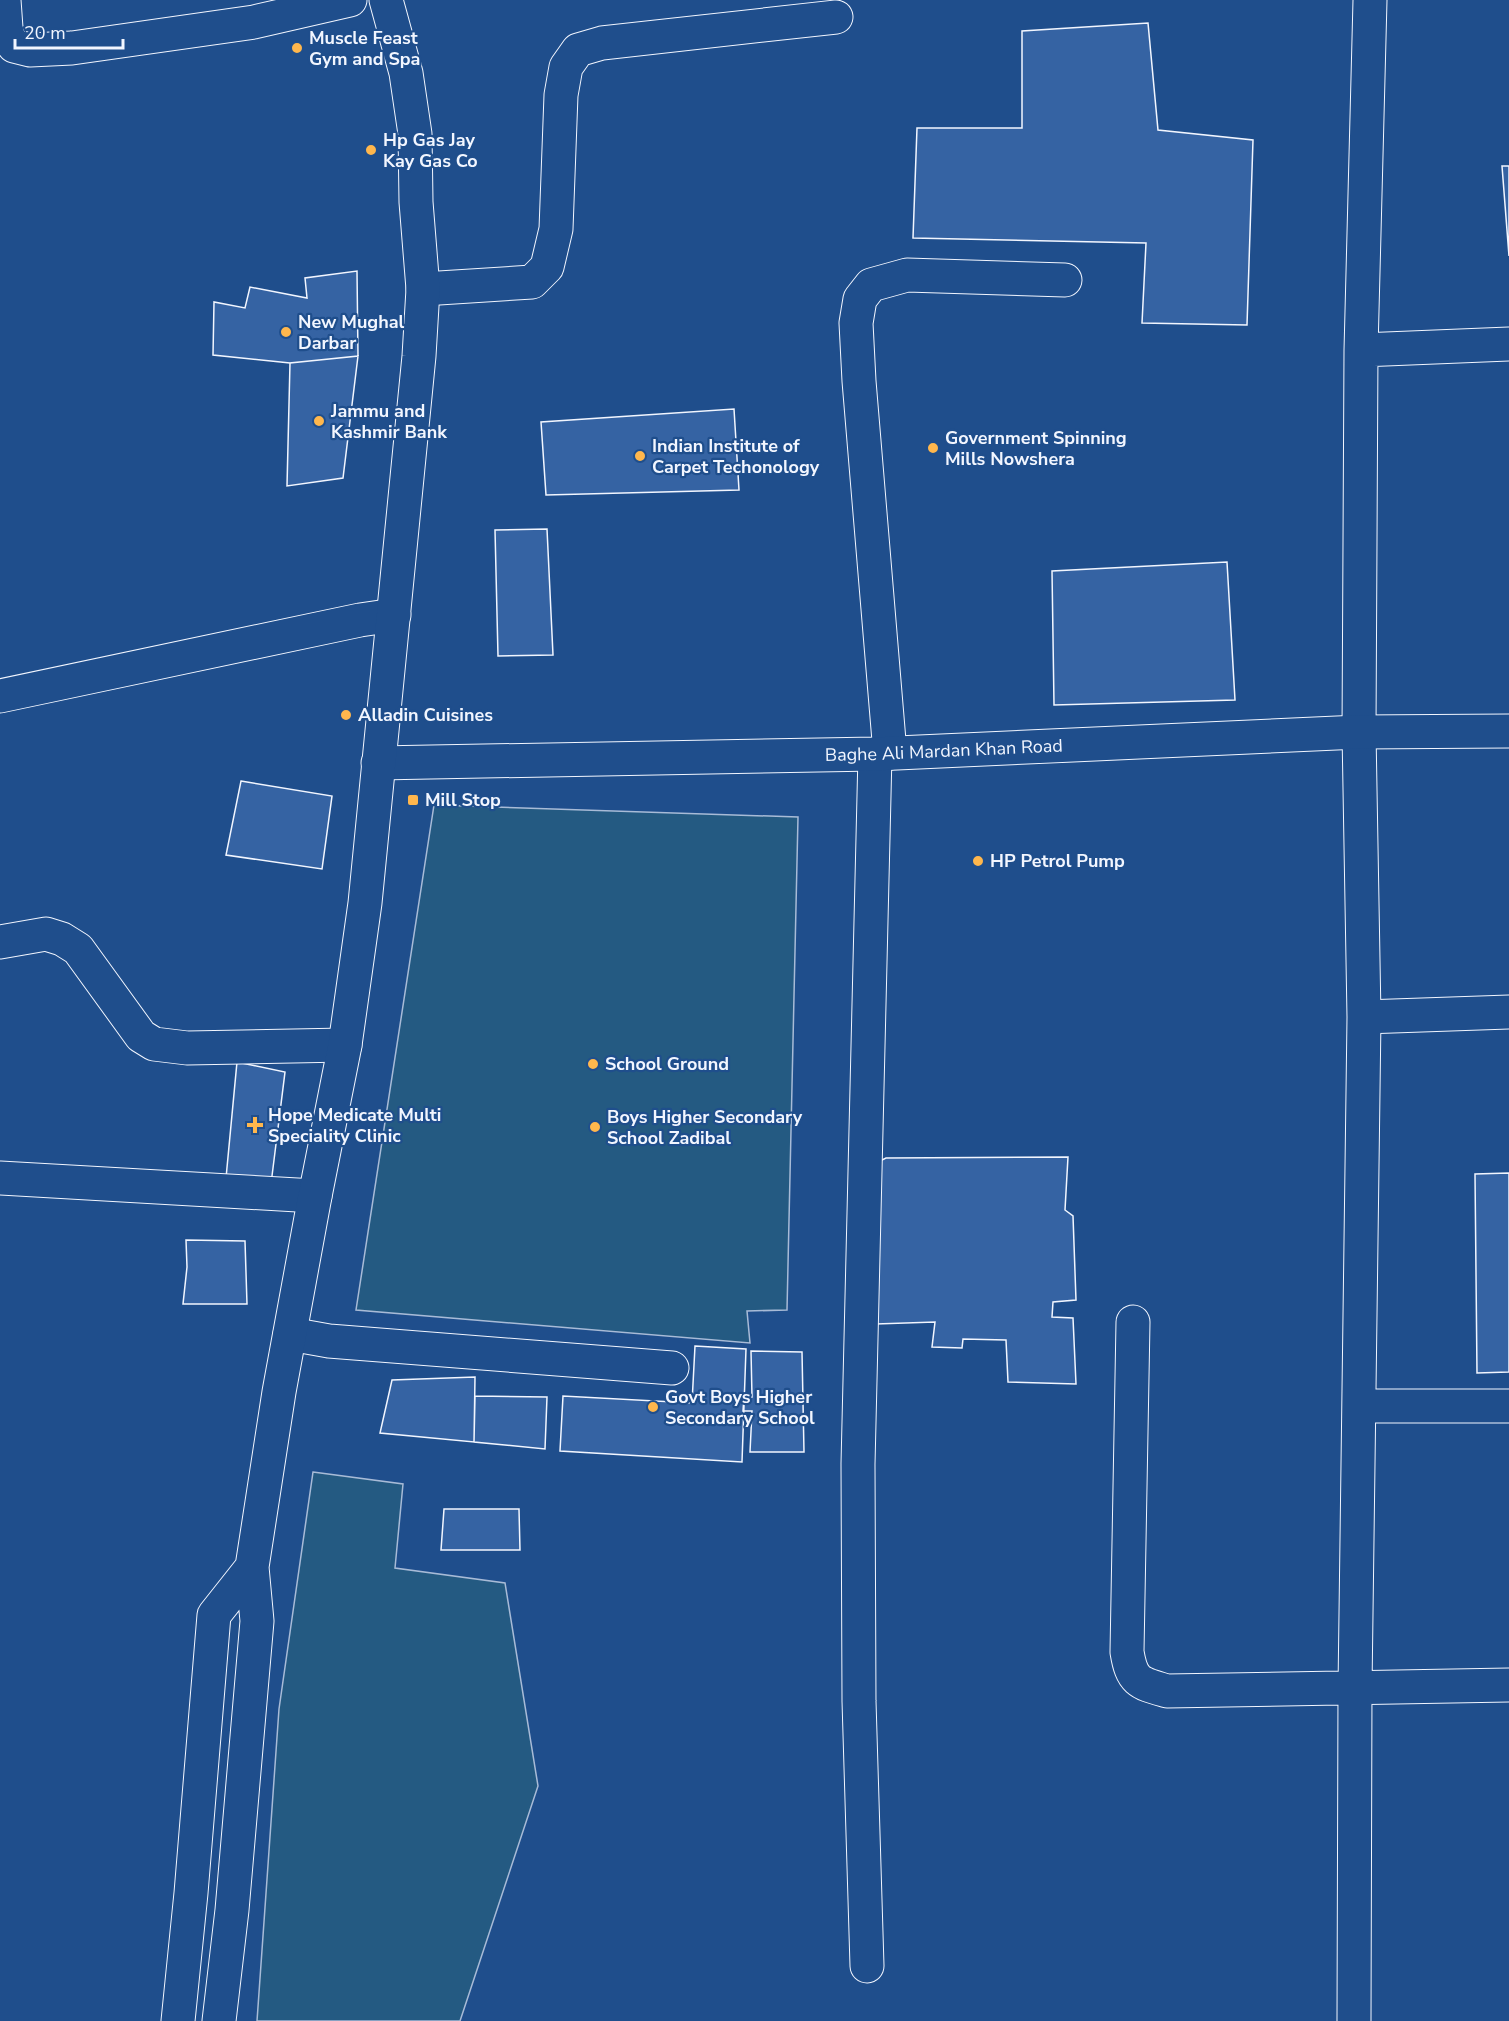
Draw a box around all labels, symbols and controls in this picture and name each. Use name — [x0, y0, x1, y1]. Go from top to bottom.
scale bar — [15, 12, 123, 50]
text: 20 m — [24, 21, 66, 45]
place label: Muscle Feast Gym and Spa — [309, 26, 420, 71]
marker: Muscle Feast Gym and Spa — [290, 41, 304, 55]
place label: Hp Gas Jay Kay Gas Co — [383, 128, 478, 173]
marker: Hp Gas Jay Kay Gas Co — [364, 143, 378, 157]
place label: New Mughal Darbar — [298, 310, 405, 355]
marker: New Mughal Darbar — [279, 325, 293, 339]
place label: Jammu and Kashmir Bank — [330, 399, 447, 444]
marker: Jammu and Kashmir Bank — [312, 414, 326, 428]
place label: Government Spinning Mills Nowshera — [945, 426, 1127, 471]
place label: Indian Institute of Carpet Techonology — [652, 434, 820, 479]
marker: Government Spinning Mills Nowshera — [926, 441, 940, 455]
marker: Indian Institute of Carpet Techonology — [633, 449, 647, 463]
place label: Alladin Cuisines — [358, 703, 493, 727]
marker: Alladin Cuisines — [339, 708, 353, 722]
street label: Baghe Ali Mardan Khan Road — [825, 733, 1063, 767]
place label: Mill Stop — [425, 788, 501, 812]
marker: Mill Stop — [406, 793, 420, 807]
place label: HP Petrol Pump — [990, 849, 1125, 873]
marker: HP Petrol Pump — [971, 854, 985, 868]
place label: School Ground — [605, 1052, 729, 1076]
marker: School Ground — [586, 1057, 600, 1071]
place label: Hope Medicate Multi Speciality Clinic — [268, 1103, 441, 1148]
place label: Boys Higher Secondary School Zadibal — [607, 1105, 803, 1150]
marker: Hope Medicate Multi Speciality Clinic — [246, 1116, 264, 1134]
marker: Boys Higher Secondary School Zadibal — [588, 1120, 602, 1134]
place label: Govt Boys Higher Secondary School — [665, 1385, 815, 1430]
marker: Govt Boys Higher Secondary School — [646, 1400, 660, 1414]

